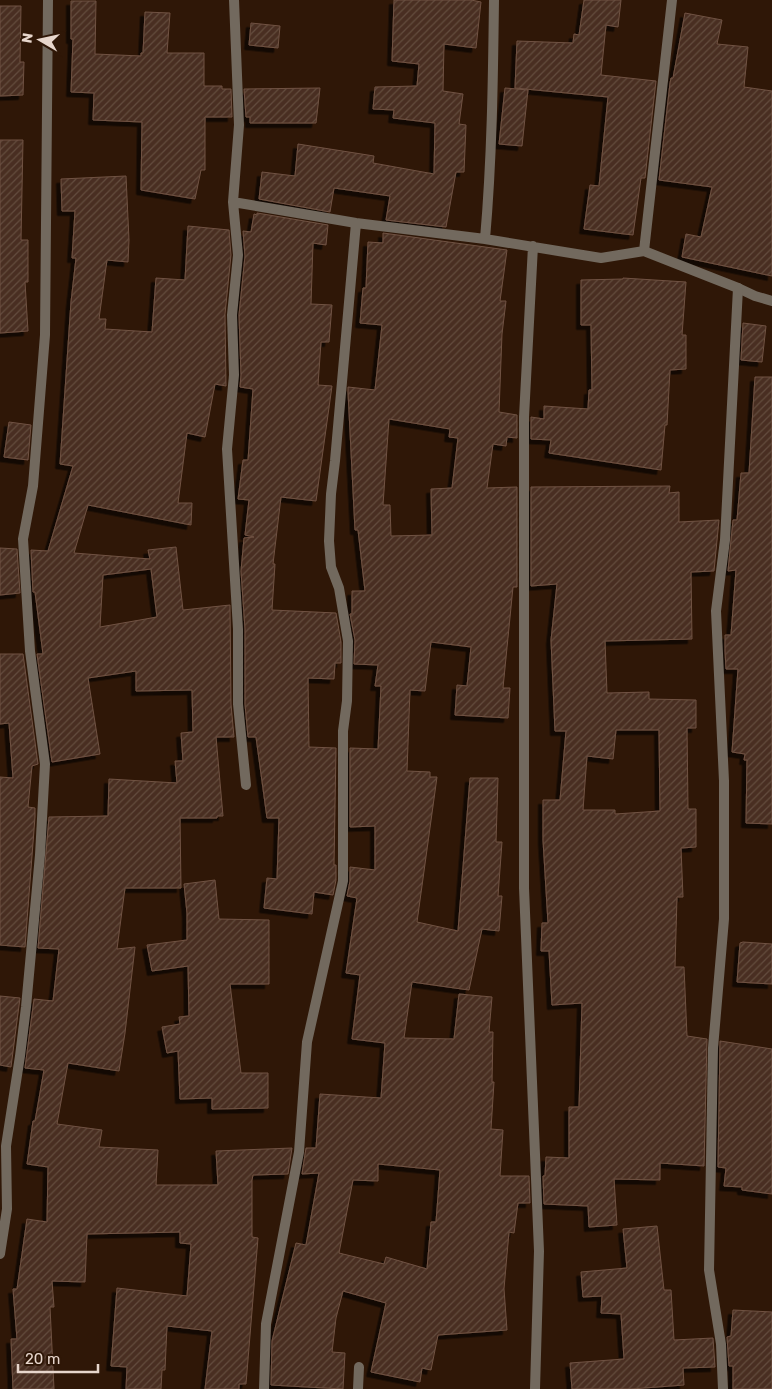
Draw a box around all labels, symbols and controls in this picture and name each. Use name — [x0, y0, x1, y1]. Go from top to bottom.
north arrow — [15, 15, 65, 65]
text: N — [18, 32, 37, 44]
scale bar — [18, 1342, 98, 1374]
text: 20 m — [25, 1350, 60, 1368]

